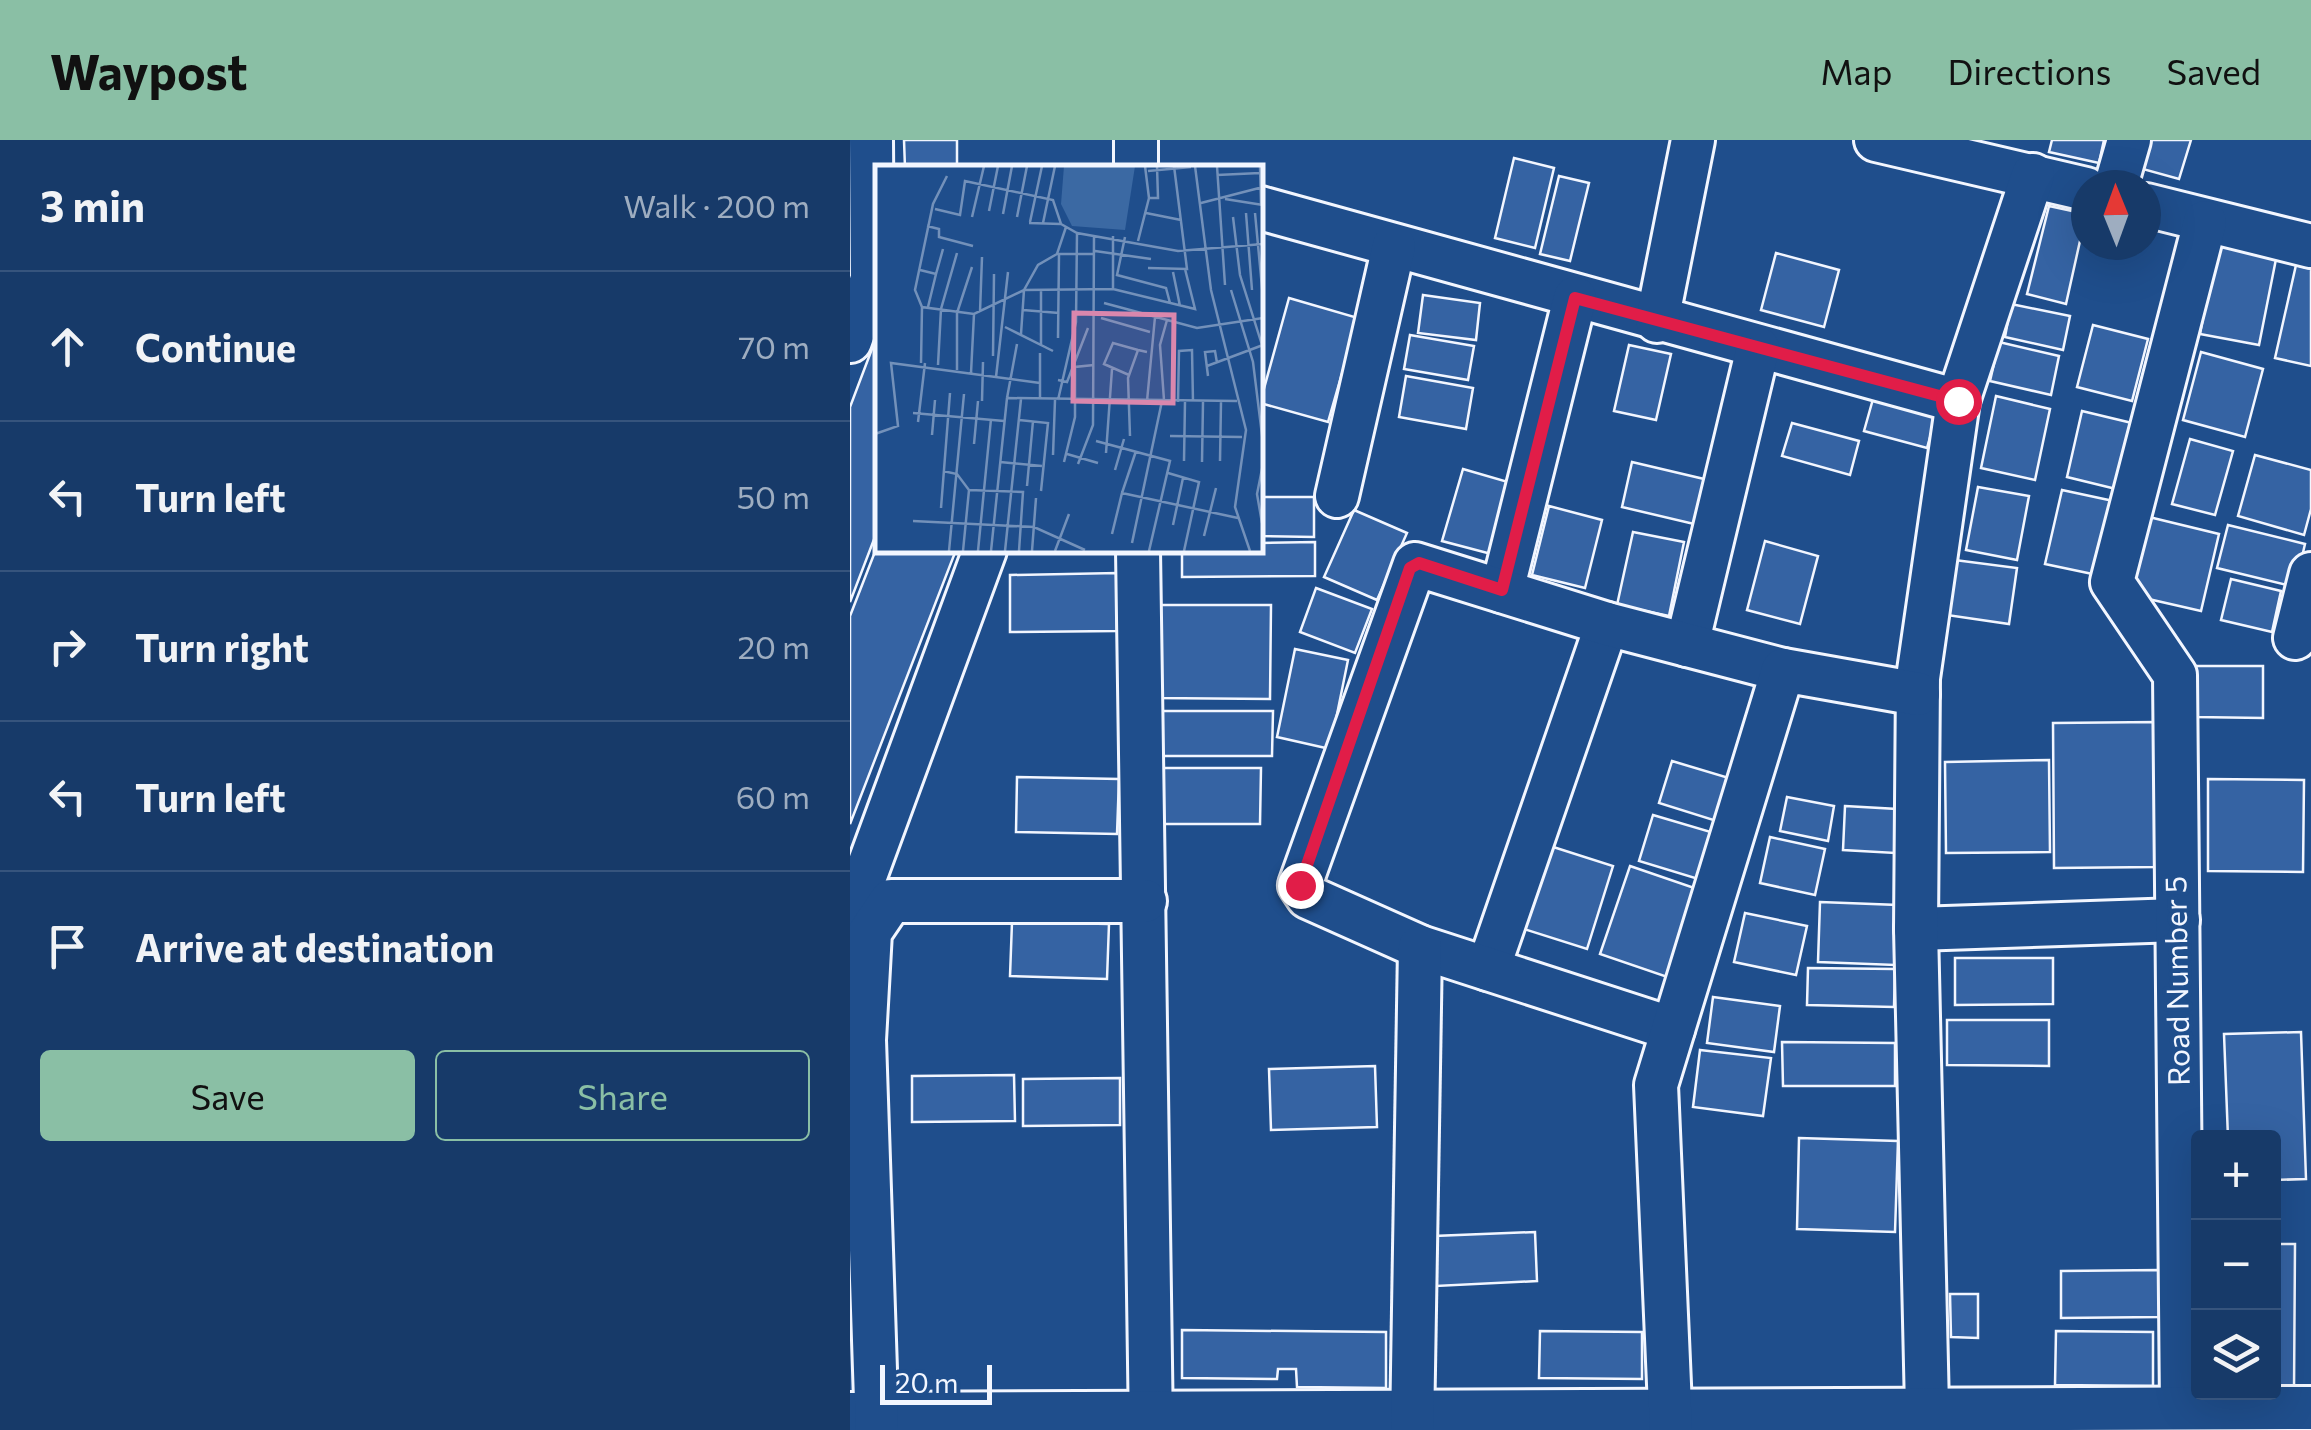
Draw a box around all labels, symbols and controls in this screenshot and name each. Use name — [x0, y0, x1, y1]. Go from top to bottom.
text: Waypost — [50, 41, 248, 100]
text: Map — [1820, 49, 1892, 92]
text: Directions — [1947, 49, 2112, 92]
text: Saved — [2167, 49, 2261, 92]
inset map — [875, 165, 1262, 552]
north arrow — [2071, 170, 2161, 260]
text: 3 min — [40, 179, 145, 231]
text: Walk · 200 m — [624, 185, 810, 225]
icon: ahead — [40, 319, 95, 374]
text: Continue — [135, 323, 296, 370]
text: 70 m — [738, 326, 810, 366]
route start — [1936, 379, 1982, 425]
icon: left — [40, 469, 95, 524]
text: Turn left — [135, 473, 286, 520]
text: 50 m — [737, 476, 810, 516]
icon: right — [40, 619, 95, 674]
text: Turn right — [135, 623, 309, 670]
text: 20 m — [737, 626, 810, 666]
icon: left — [40, 769, 95, 824]
text: Turn left — [135, 773, 286, 820]
text: 60 m — [736, 776, 810, 816]
route end — [1278, 863, 1324, 909]
street label: Road Number 5 — [2155, 876, 2196, 1086]
icon: arrive — [40, 919, 95, 974]
text: Arrive at destination — [135, 923, 494, 970]
button: Save — [40, 1050, 415, 1141]
button: Share — [435, 1050, 810, 1141]
map controls — [2191, 1130, 2281, 1400]
button: + — [2191, 1130, 2281, 1220]
button: − — [2191, 1220, 2281, 1310]
button: layers — [2191, 1310, 2281, 1400]
scale bar — [880, 1360, 992, 1404]
text: 20 m — [895, 1365, 959, 1399]

